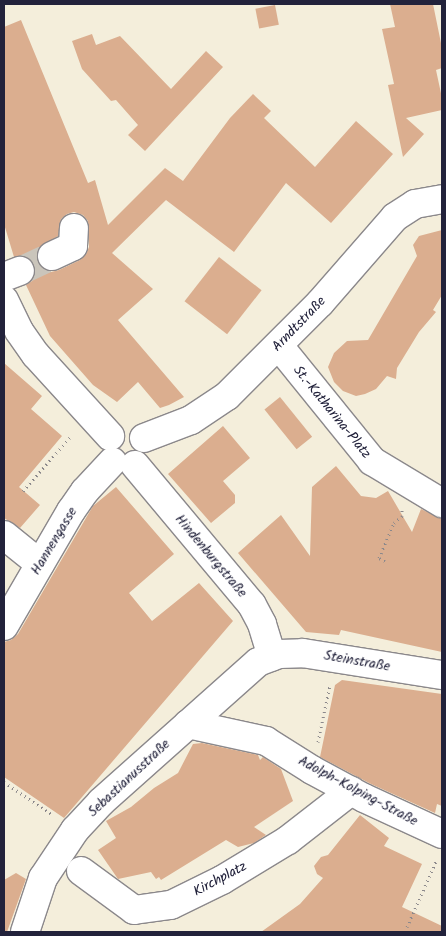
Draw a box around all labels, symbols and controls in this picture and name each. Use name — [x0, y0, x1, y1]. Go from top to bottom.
street label: Arndtstraße — [269, 293, 329, 355]
street label: St.-Katharina-Platz — [289, 362, 375, 462]
street label: Hannengasse — [27, 504, 81, 578]
street label: Hindenburgstraße — [171, 511, 251, 601]
street label: Steinstraße — [323, 647, 391, 675]
street label: Sebastianusstraße — [84, 736, 174, 820]
street label: Adolph-Kolping-Straße — [295, 752, 421, 830]
street label: Kirchplatz — [190, 858, 250, 900]

